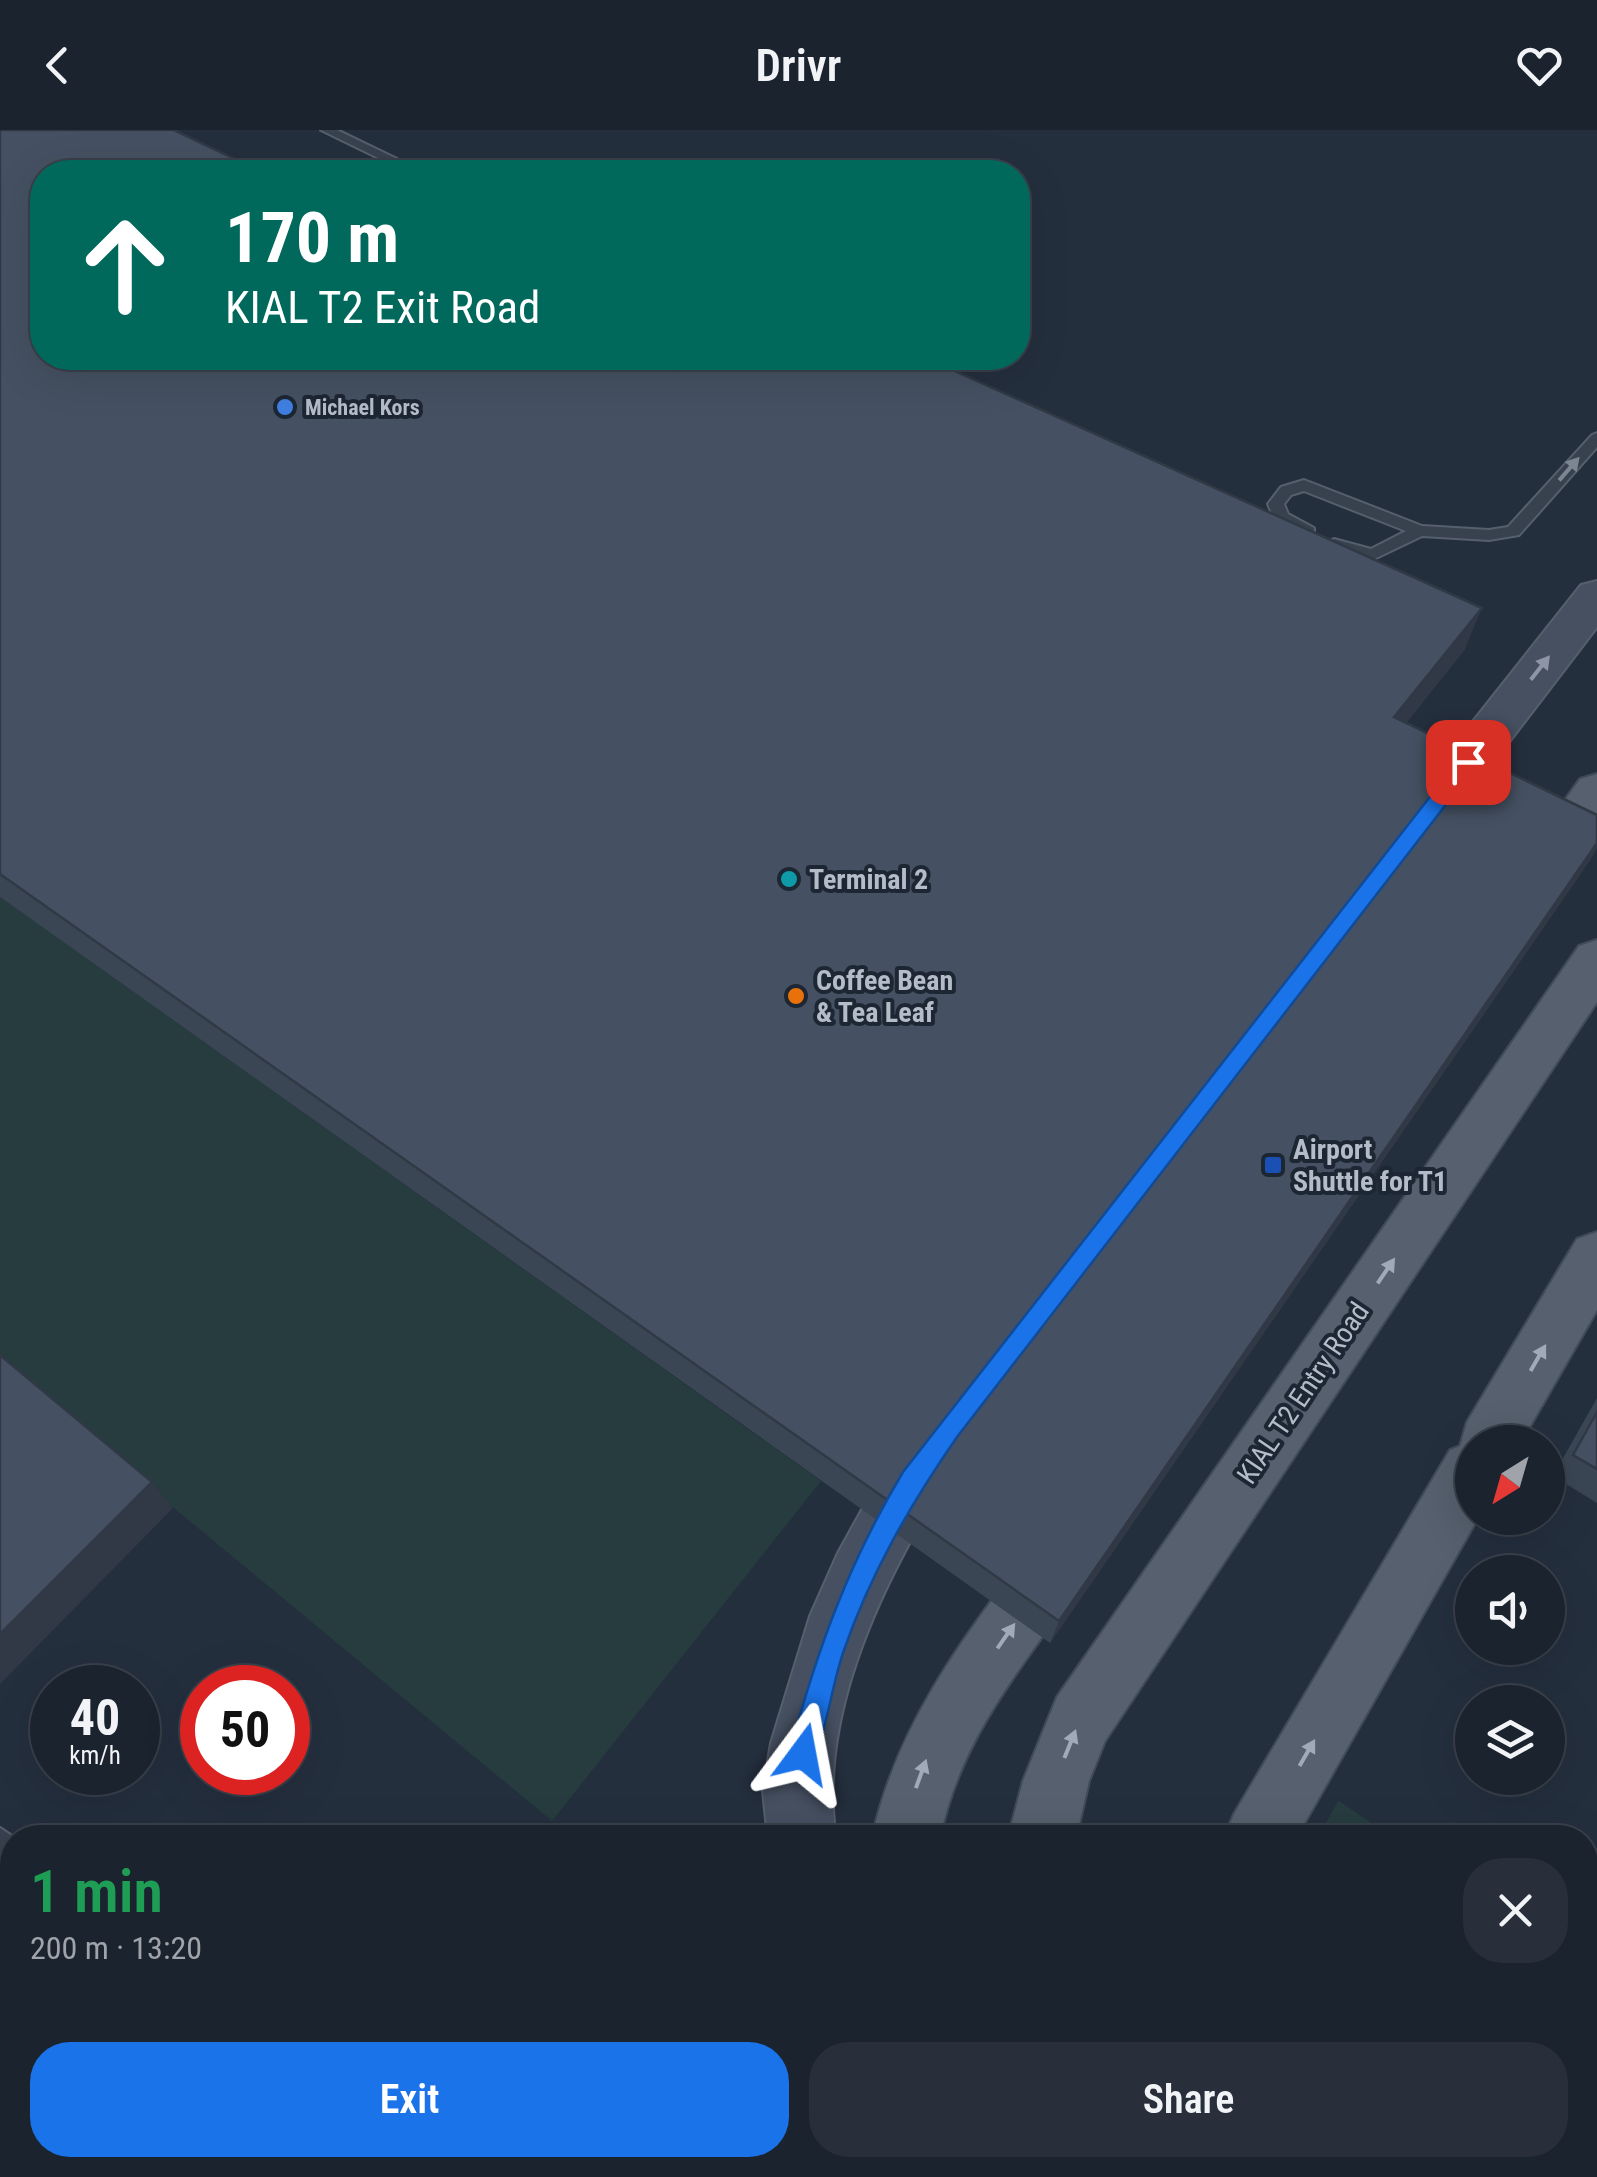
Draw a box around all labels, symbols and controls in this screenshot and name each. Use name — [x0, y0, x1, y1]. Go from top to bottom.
icon: back — [30, 38, 85, 93]
icon: heart — [1512, 38, 1567, 93]
text: Drivr — [756, 39, 841, 92]
text: 170 m — [225, 197, 399, 279]
icon: ahead — [60, 200, 190, 330]
text: KIAL T2 Exit Road — [225, 281, 540, 334]
place label: Michael Kors — [305, 395, 420, 420]
marker: Michael Kors — [274, 396, 296, 418]
one-way arrow — [1558, 457, 1580, 482]
one-way arrow — [1530, 656, 1551, 682]
pin — [1426, 720, 1511, 805]
icon: arrive — [1441, 735, 1496, 790]
place label: Terminal 2 — [809, 863, 928, 896]
marker: Terminal 2 — [778, 868, 800, 890]
place label: Coffee Bean & Tea Leaf — [816, 964, 953, 1029]
marker: Coffee Bean & Tea Leaf — [785, 985, 807, 1007]
place label: Airport Shuttle for T1 — [1293, 1133, 1447, 1198]
marker: Airport Shuttle for T1 — [1262, 1154, 1284, 1176]
one-way arrow — [1376, 1257, 1395, 1284]
street label: KIAL T2 Entry Road — [1230, 1296, 1376, 1490]
one-way arrow — [1528, 1344, 1546, 1372]
north arrow — [1455, 1425, 1565, 1535]
map controls — [1455, 1425, 1565, 1795]
button: sound — [1455, 1555, 1565, 1665]
one-way arrow — [996, 1622, 1015, 1649]
speed limit sign: 50 — [180, 1665, 310, 1795]
button: layers — [1455, 1685, 1565, 1795]
text: 40 — [70, 1689, 120, 1747]
position arrow — [751, 1702, 855, 1806]
one-way arrow — [1063, 1729, 1079, 1759]
one-way arrow — [1298, 1739, 1315, 1767]
text: km/h — [69, 1741, 121, 1770]
one-way arrow — [914, 1758, 929, 1788]
text: 1 min — [30, 1856, 163, 1927]
button: close — [1463, 1858, 1568, 1963]
text: 200 m · 13:20 — [30, 1929, 202, 1967]
button: Exit — [30, 2042, 789, 2157]
button: Share — [809, 2042, 1568, 2157]

